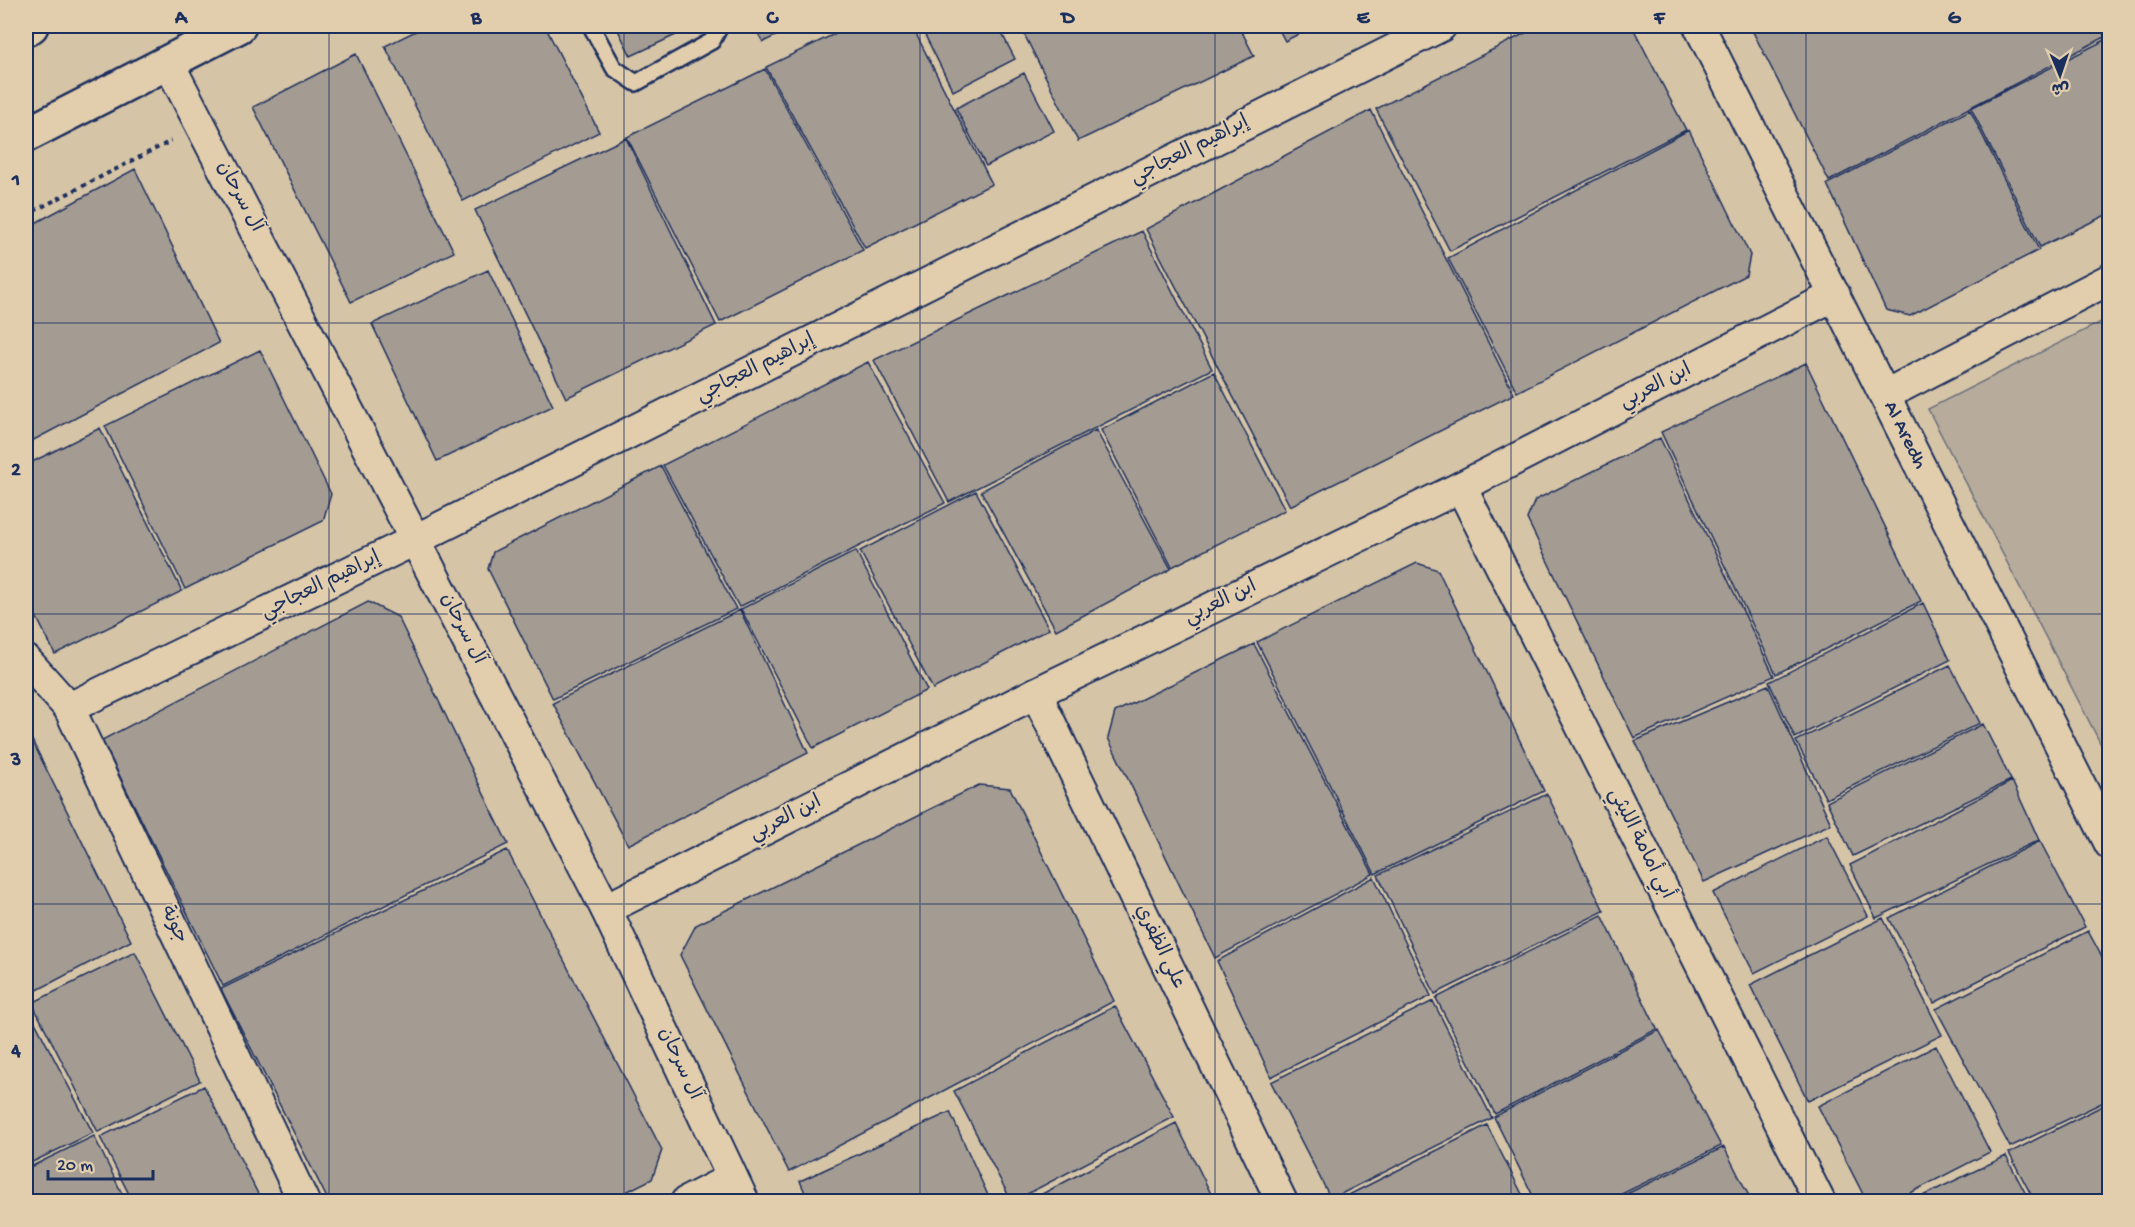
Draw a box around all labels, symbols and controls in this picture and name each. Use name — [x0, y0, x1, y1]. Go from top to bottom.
text: A — [174, 8, 189, 31]
text: B — [470, 8, 482, 31]
text: C — [766, 8, 780, 31]
text: D — [1059, 8, 1075, 31]
text: E — [1357, 8, 1371, 31]
text: F — [1653, 8, 1666, 31]
text: G — [1948, 8, 1962, 31]
north arrow — [2030, 45, 2090, 105]
text: ش — [2051, 77, 2070, 96]
street label: إبراهيم العجاجي — [1126, 110, 1255, 193]
street label: آل سرحان — [211, 156, 270, 237]
text: 1 — [11, 170, 20, 193]
street label: إبراهيم العجاجي — [692, 328, 821, 411]
street label: ابن العربي — [1616, 358, 1697, 418]
street label: Al Aredh — [1878, 398, 1931, 473]
text: 2 — [11, 460, 21, 483]
street label: إبراهيم العجاجي — [257, 546, 386, 628]
street label: ابن العربي — [1181, 575, 1262, 633]
street label: آل سرحان — [434, 588, 493, 669]
text: 3 — [10, 750, 21, 773]
street label: أبي أمامة الليثي — [1600, 783, 1681, 905]
street label: ابن العربي — [746, 790, 827, 850]
street label: علي الظفري — [1126, 901, 1190, 994]
street label: جونة — [154, 902, 192, 948]
street label: آل سرحان — [652, 1023, 709, 1105]
text: 4 — [10, 1041, 21, 1064]
scale bar — [48, 1143, 153, 1181]
text: 20 m — [57, 1156, 93, 1177]

